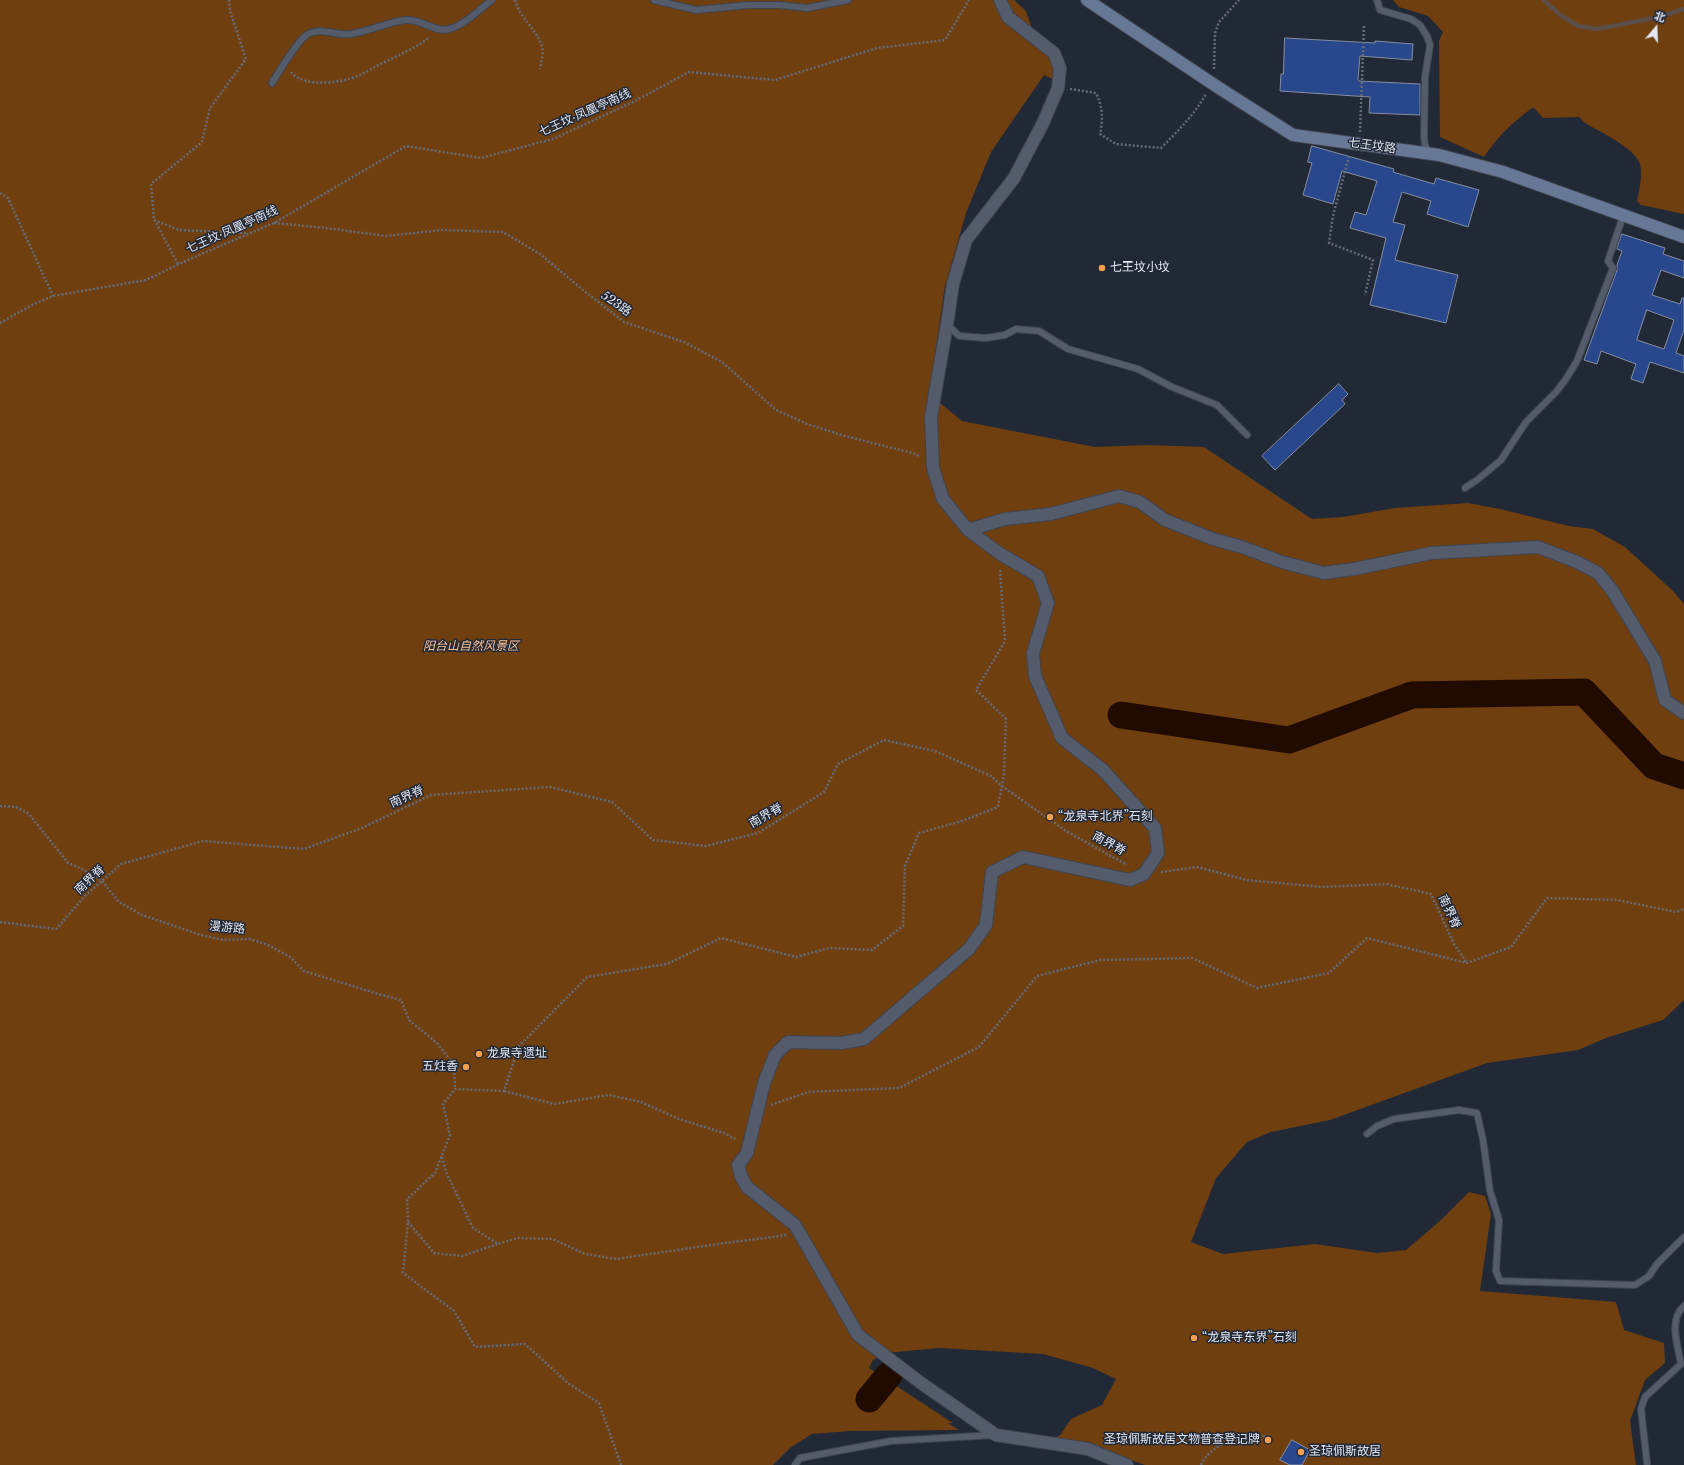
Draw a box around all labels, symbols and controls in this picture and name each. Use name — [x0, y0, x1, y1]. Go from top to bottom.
north arrow — [1636, 8, 1676, 48]
text: 北 — [1652, 8, 1667, 25]
street label: 七王坟·凤凰亭南线 — [537, 86, 633, 140]
street label: 七王坟路 — [1347, 136, 1397, 156]
street label: 七王坟·凤凰亭南线 — [184, 203, 280, 257]
place label: 七王坟小坟 — [1110, 261, 1170, 275]
marker: 七王坟小坟 — [1097, 263, 1107, 273]
street label: 523路 — [598, 288, 634, 320]
park label: 阳台山自然风景区 — [423, 640, 519, 654]
street label: 南界脊 — [388, 783, 426, 811]
street label: 南界脊 — [747, 801, 785, 831]
place label: “龙泉寺北界”石刻 — [1058, 810, 1153, 824]
marker: “龙泉寺北界”石刻 — [1045, 812, 1055, 822]
street label: 南界脊 — [1090, 829, 1128, 859]
street label: 南界脊 — [72, 862, 108, 898]
street label: 南界脊 — [1435, 893, 1463, 931]
street label: 漫游路 — [208, 919, 246, 937]
place label: 龙泉寺遗址 — [487, 1047, 547, 1061]
marker: 龙泉寺遗址 — [474, 1049, 484, 1059]
place label: 五炷香 — [422, 1060, 458, 1074]
marker: 五炷香 — [461, 1062, 471, 1072]
place label: “龙泉寺东界”石刻 — [1202, 1331, 1297, 1345]
marker: “龙泉寺东界”石刻 — [1189, 1333, 1199, 1343]
place label: 圣琼佩斯故居文物普查登记牌 — [1104, 1433, 1260, 1447]
marker: 圣琼佩斯故居文物普查登记牌 — [1263, 1435, 1273, 1445]
place label: 圣琼佩斯故居 — [1309, 1445, 1381, 1459]
marker: 圣琼佩斯故居 — [1296, 1447, 1306, 1457]

